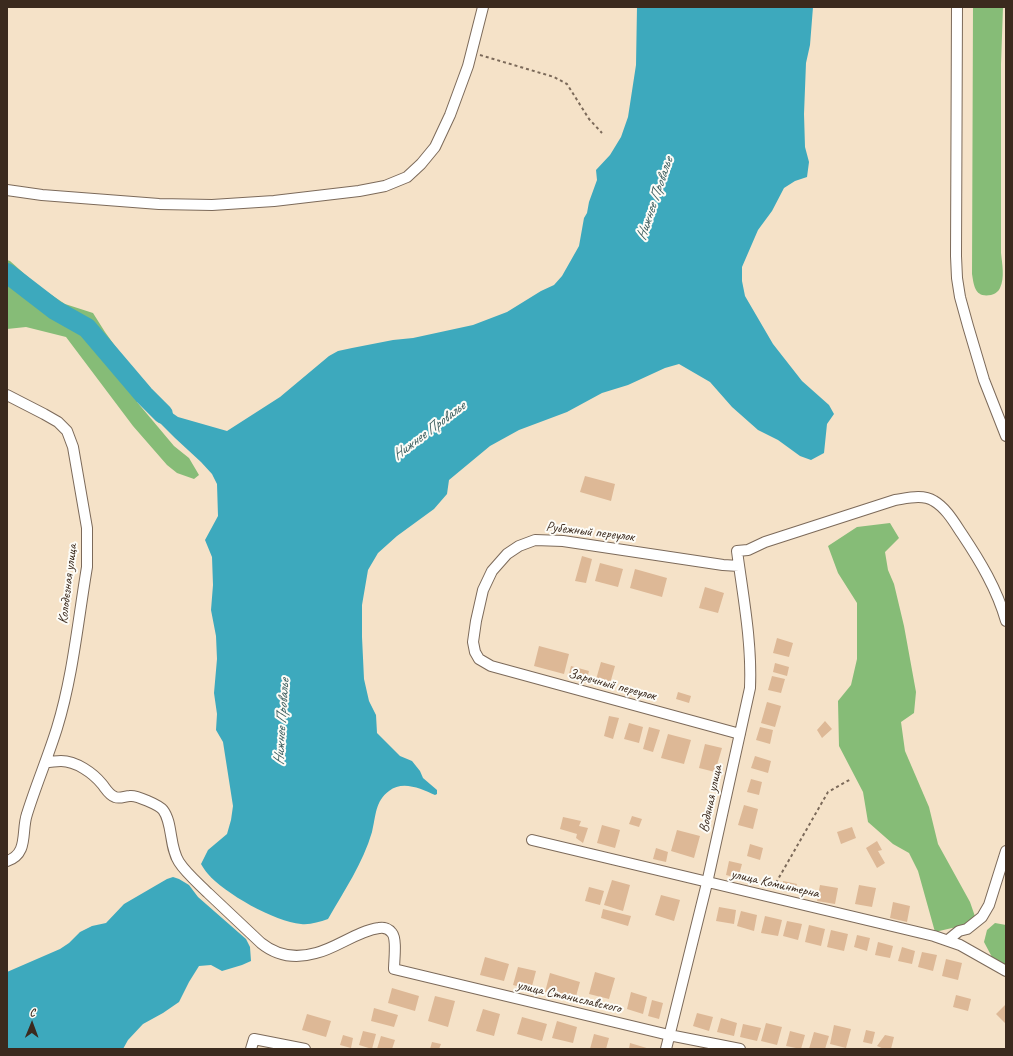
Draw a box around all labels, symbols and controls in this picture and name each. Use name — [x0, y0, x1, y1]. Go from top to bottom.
water label: Нижнее Провалье — [632, 155, 678, 243]
water label: Нижнее Провалье — [389, 398, 469, 464]
street label: Рубежный переулок — [545, 518, 635, 546]
street label: Колодезная улица — [55, 543, 81, 625]
street label: Заречный переулок — [566, 665, 658, 705]
water label: Нижнее Провалье — [270, 678, 294, 766]
street label: Водяная улица — [696, 764, 726, 834]
street label: улица Коминтерна — [729, 866, 821, 902]
street label: улица Станиславского — [515, 977, 623, 1017]
north arrow — [12, 1004, 52, 1044]
text: С — [29, 1005, 35, 1019]

